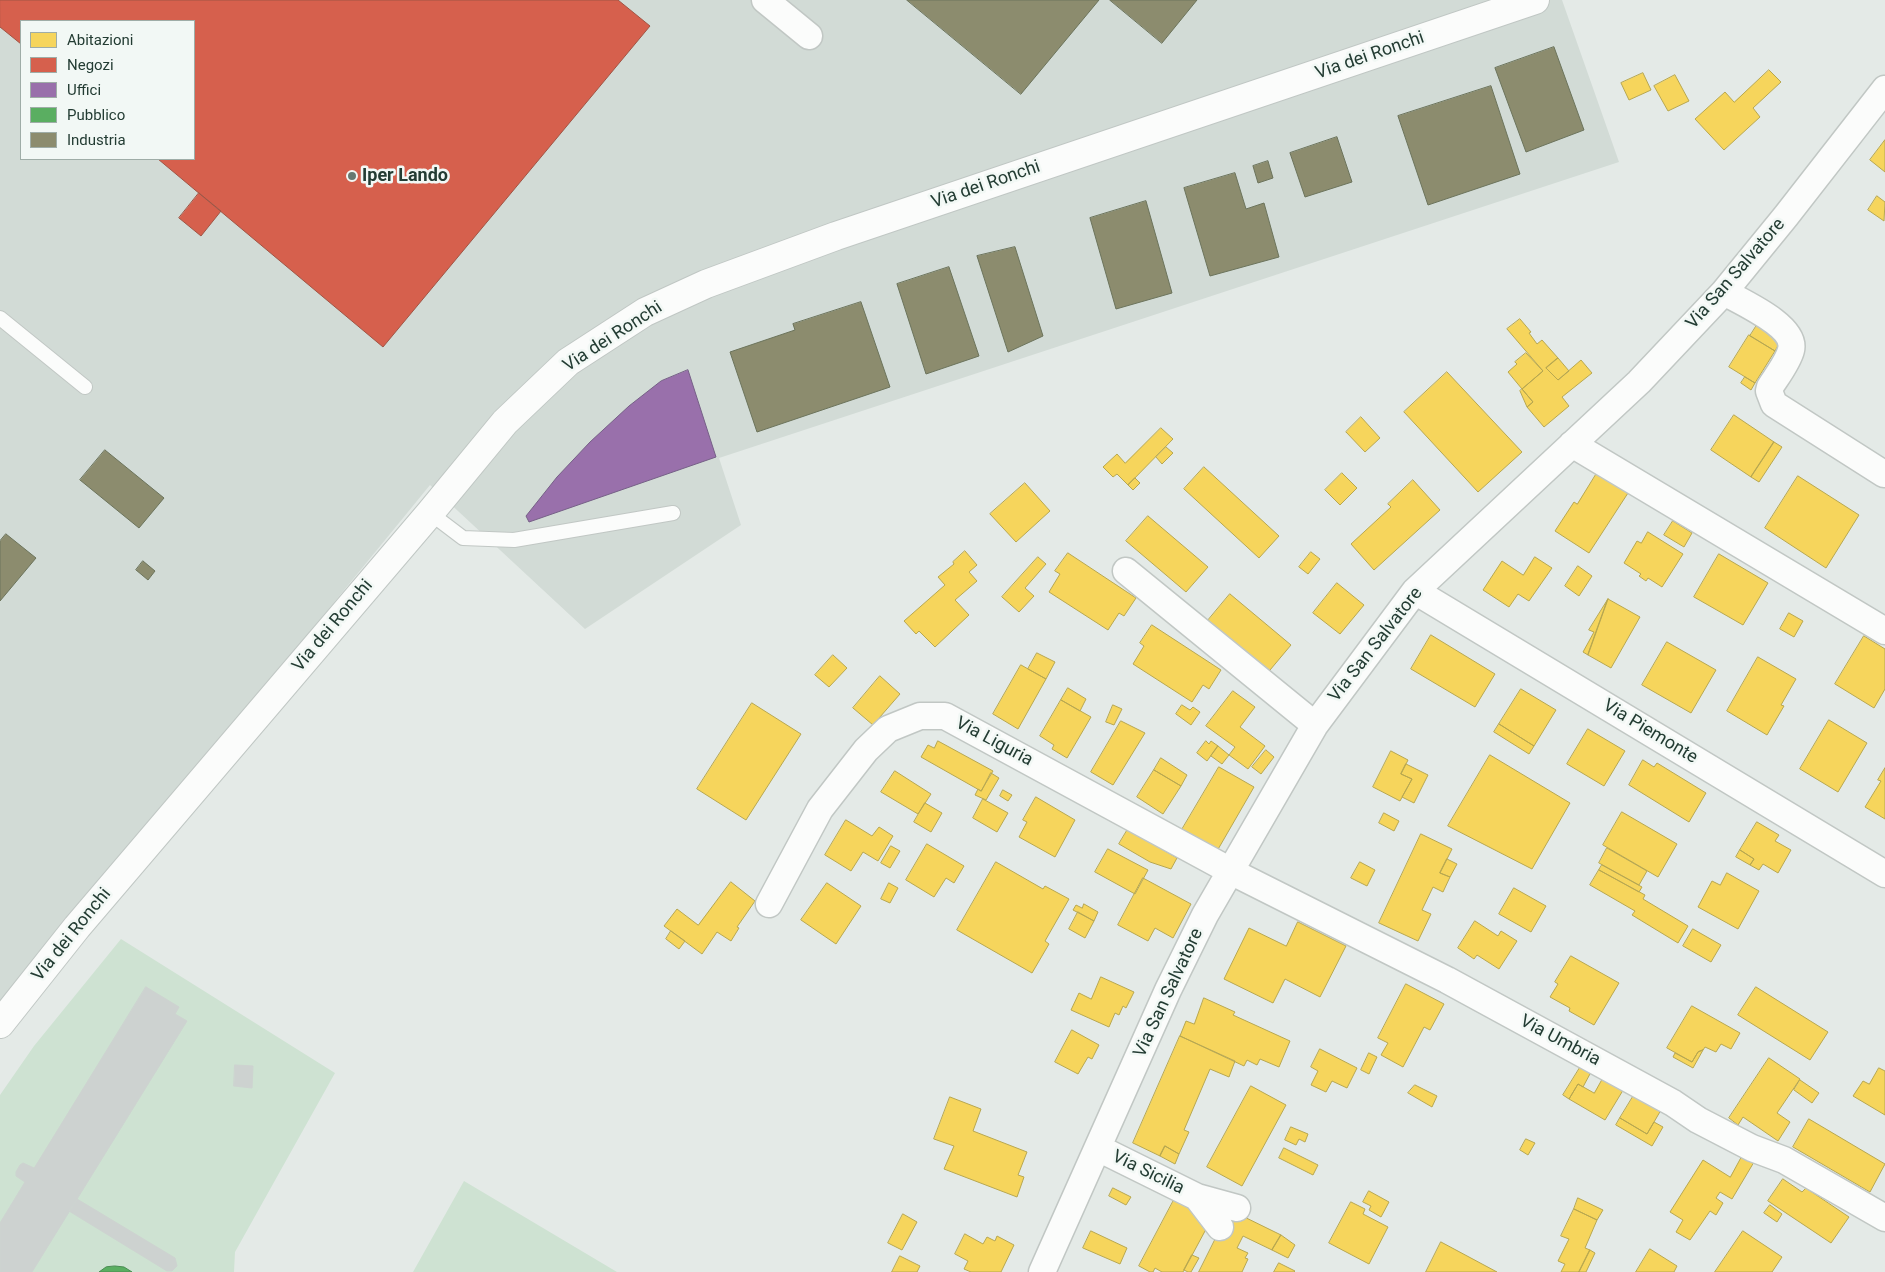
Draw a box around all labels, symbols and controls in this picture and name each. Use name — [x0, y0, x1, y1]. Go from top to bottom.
legend — [20, 20, 195, 160]
street label: Via dei Ronchi — [1313, 27, 1427, 85]
text: Abitazioni — [67, 31, 134, 49]
text: Negozi — [67, 56, 114, 74]
text: Uffici — [67, 81, 101, 99]
text: Pubblico — [67, 106, 125, 124]
text: Industria — [67, 131, 126, 149]
street label: Via dei Ronchi — [929, 156, 1043, 214]
place label: Iper Lando — [362, 165, 448, 187]
marker: Iper Lando — [346, 170, 358, 182]
street label: Via San Salvatore — [1682, 214, 1790, 334]
street label: Via dei Ronchi — [559, 297, 667, 377]
street label: Via dei Ronchi — [288, 576, 378, 676]
street label: Via San Salvatore — [1324, 583, 1428, 707]
street label: Via Piemonte — [1599, 695, 1701, 769]
street label: Via Liguria — [952, 713, 1036, 771]
street label: Via dei Ronchi — [28, 884, 116, 986]
street label: Via San Salvatore — [1130, 925, 1208, 1061]
street label: Via Umbria — [1516, 1011, 1604, 1071]
street label: Via Sicilia — [1108, 1146, 1188, 1200]

